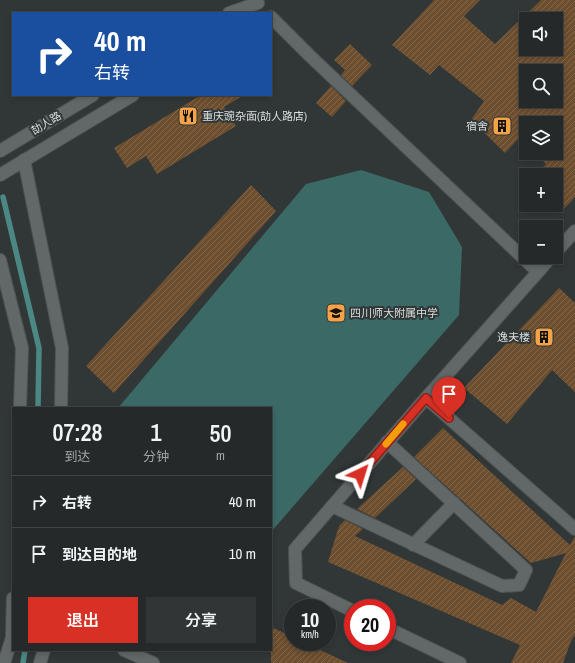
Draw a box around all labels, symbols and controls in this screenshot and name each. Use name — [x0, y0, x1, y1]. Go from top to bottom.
map controls — [519, 12, 563, 264]
button: sound — [519, 12, 563, 56]
text: 40 m — [94, 22, 146, 60]
icon: right — [28, 28, 80, 80]
text: 右转 — [94, 60, 130, 85]
button: search — [519, 64, 563, 108]
restaurant icon: 重庆豌杂面(劼人路店) — [177, 105, 199, 127]
street label: 劼人路 — [28, 109, 64, 137]
place label: 重庆豌杂面(劼人路店) — [202, 109, 307, 123]
building icon: 宿舍 — [491, 115, 513, 137]
button: layers — [519, 116, 563, 160]
place label: 宿舍 — [466, 119, 488, 133]
button: + — [519, 168, 563, 212]
button: − — [519, 220, 563, 264]
school or university icon: 四川师大附属中学 — [325, 302, 347, 324]
place label: 四川师大附属中学 — [350, 306, 438, 320]
building icon: 逸夫楼 — [533, 326, 555, 348]
place label: 逸夫楼 — [497, 330, 530, 344]
pin — [432, 377, 466, 418]
icon: arrive — [438, 383, 460, 405]
text: 07:28 — [53, 416, 103, 448]
text: 1 — [151, 416, 162, 448]
text: 50 — [210, 417, 231, 449]
text: m — [216, 447, 225, 464]
text: 到达 — [65, 448, 91, 465]
text: 分钟 — [143, 448, 169, 465]
position arrow — [339, 453, 381, 495]
icon: right — [28, 491, 50, 513]
text: 40 m — [229, 491, 256, 512]
text: 右转 — [62, 492, 92, 513]
icon: arrive — [28, 543, 50, 565]
text: 10 m — [229, 543, 256, 564]
text: 到达目的地 — [62, 544, 137, 565]
button: 退出 — [28, 597, 138, 643]
button: 分享 — [146, 597, 256, 643]
speed limit sign: 20 — [344, 599, 396, 651]
text: 10 — [301, 606, 319, 633]
text: km/h — [301, 628, 319, 641]

